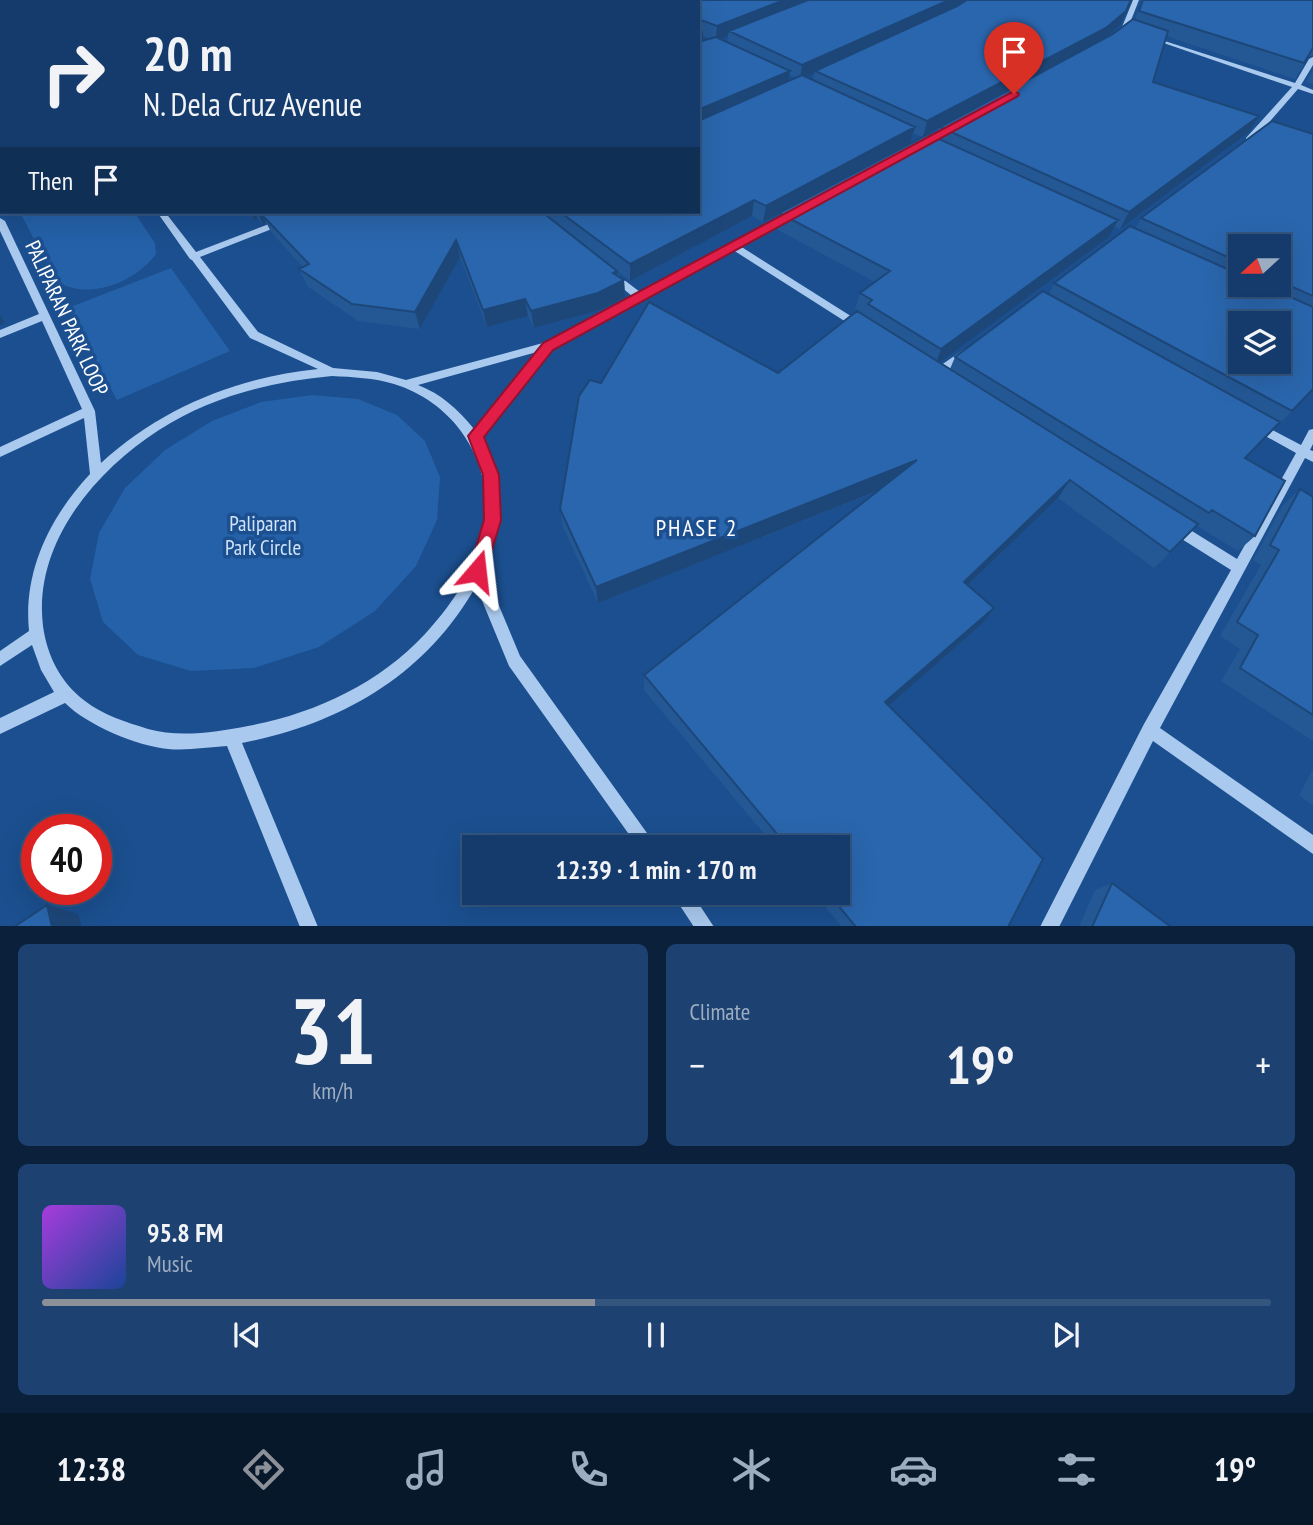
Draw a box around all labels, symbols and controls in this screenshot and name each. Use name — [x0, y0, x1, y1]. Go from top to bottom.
text: 20 m — [143, 21, 232, 85]
pin — [984, 22, 1044, 94]
icon: right — [28, 28, 119, 119]
icon: arrive — [995, 33, 1033, 71]
text: N. Dela Cruz Avenue — [143, 83, 362, 125]
icon: arrive — [87, 161, 125, 199]
text: Then — [28, 164, 73, 197]
north arrow — [1228, 234, 1292, 298]
map controls — [1228, 234, 1291, 374]
street label: PALIPARAN PARK LOOP — [19, 236, 115, 400]
button: layers — [1228, 311, 1291, 374]
park label: Paliparan Park Circle — [225, 510, 301, 561]
district label: PHASE 2 — [656, 513, 738, 542]
position arrow — [440, 534, 514, 608]
speed limit sign: 40 — [21, 814, 112, 905]
text: 12:39 · 1 min · 170 m — [556, 853, 756, 886]
text: 31 — [289, 971, 376, 1089]
text: Climate — [690, 997, 750, 1026]
text: 19° — [946, 1031, 1015, 1098]
text: − — [690, 1040, 705, 1089]
text: + — [1255, 1040, 1271, 1089]
text: km/h — [312, 1076, 353, 1105]
text: 95.8 FM — [147, 1216, 223, 1249]
text: Music — [147, 1249, 193, 1278]
icon: previous — [228, 1316, 266, 1354]
icon: pause — [637, 1316, 675, 1354]
icon: next — [1047, 1316, 1085, 1354]
icon: directions — [239, 1445, 288, 1494]
icon: music — [402, 1445, 451, 1494]
icon: phone — [564, 1445, 613, 1494]
icon: climate — [727, 1445, 776, 1494]
icon: car — [889, 1445, 938, 1494]
icon: filters — [1052, 1445, 1101, 1494]
text: 12:38 — [57, 1448, 126, 1490]
text: 19° — [1214, 1448, 1256, 1490]

